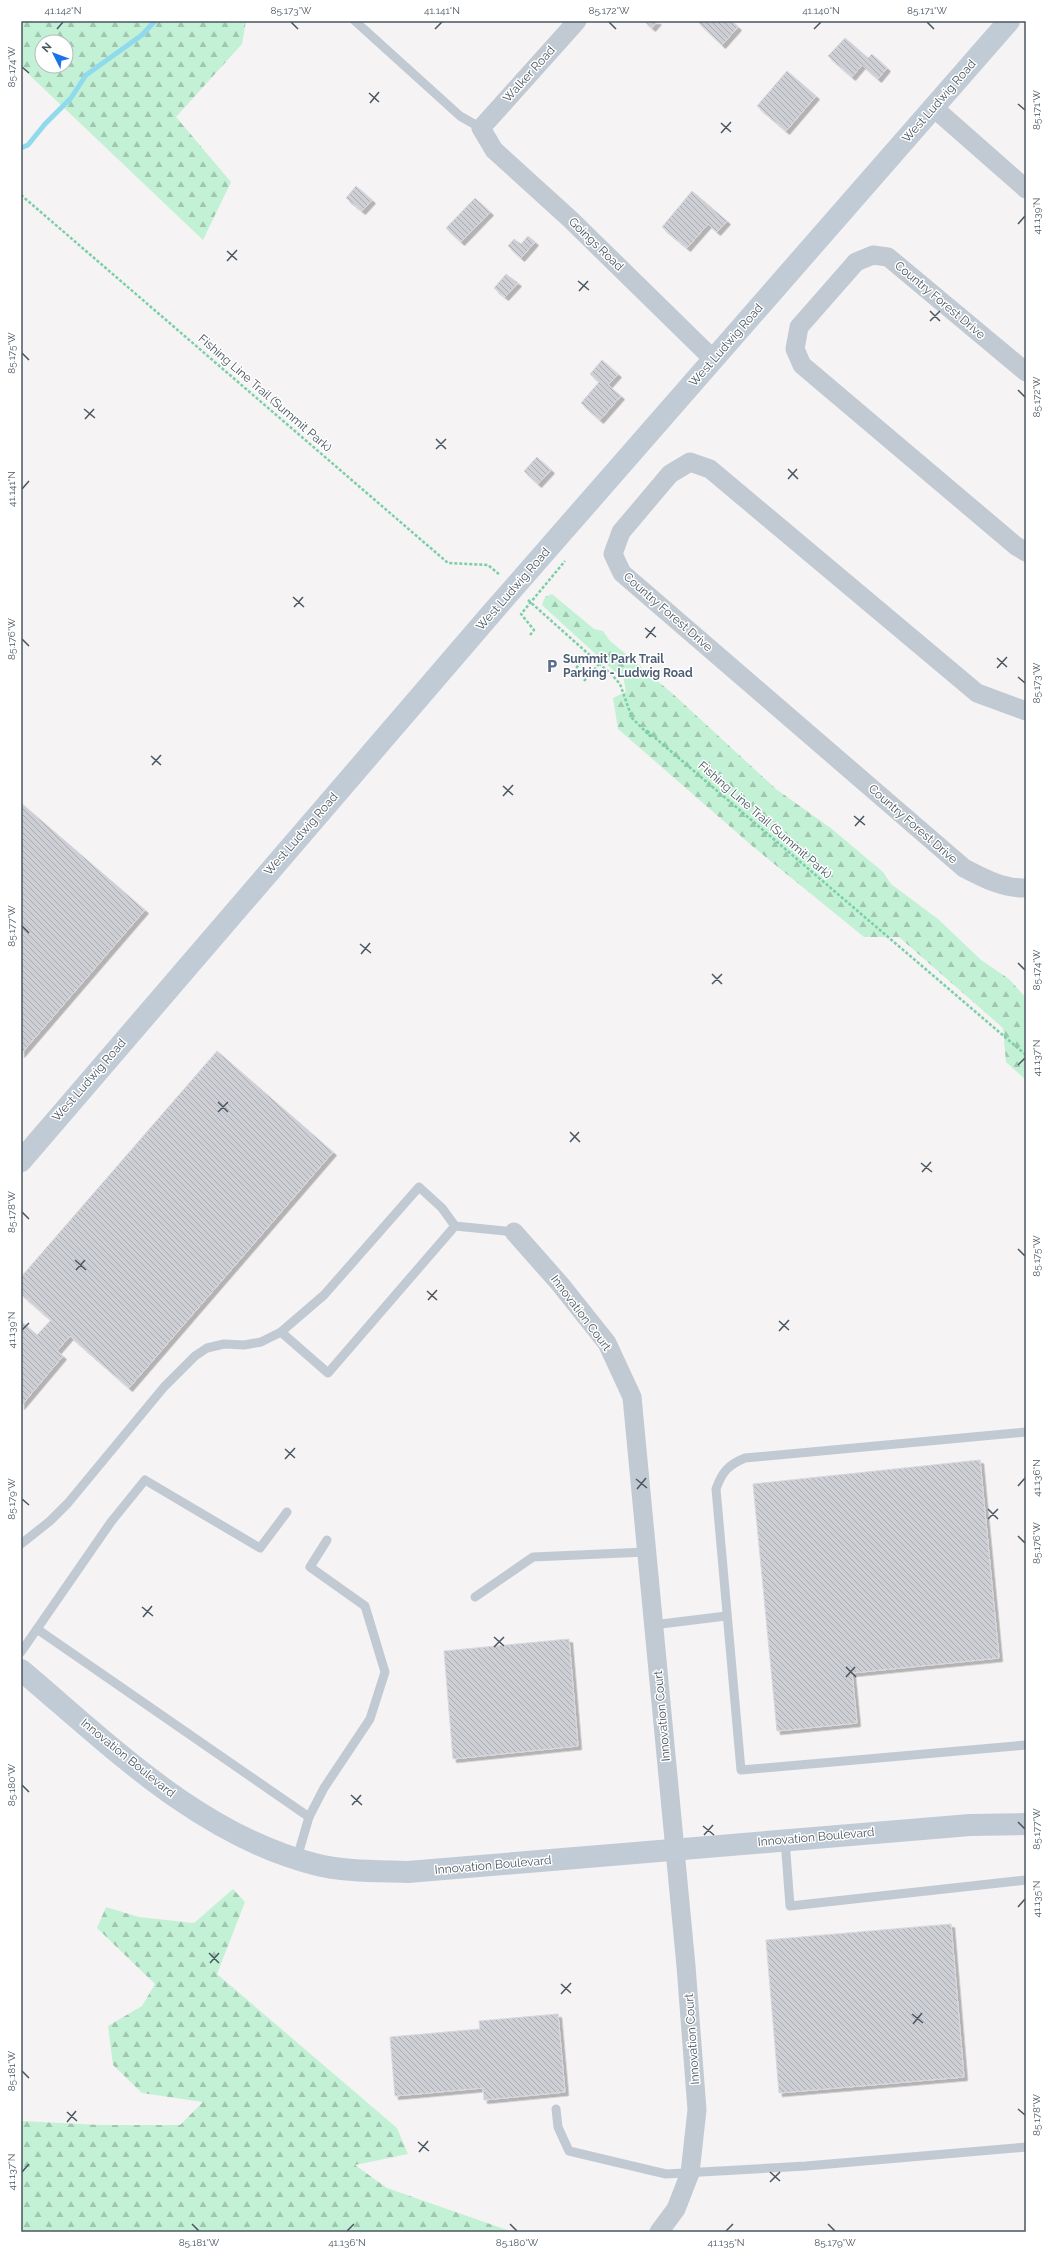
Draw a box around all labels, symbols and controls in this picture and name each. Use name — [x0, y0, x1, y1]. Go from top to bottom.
text: 41.142°N — [45, 5, 81, 16]
text: 85.173°W — [270, 5, 312, 16]
text: 41.141°N — [424, 5, 460, 16]
text: 85.172°W — [588, 5, 630, 16]
text: 41.140°N — [802, 5, 840, 16]
text: 85.171°W — [907, 5, 948, 16]
north arrow — [34, 34, 74, 74]
text: N — [39, 40, 55, 55]
street label: Walker Road — [500, 43, 558, 105]
text: 85.174°W — [6, 46, 17, 87]
street label: West Ludwig Road — [899, 57, 979, 145]
text: 85.171°W — [1031, 89, 1042, 130]
text: 41.139°N — [1031, 197, 1042, 235]
street label: Goings Road — [566, 215, 626, 273]
street label: Country Forest Drive — [892, 258, 988, 342]
street label: West Ludwig Road — [686, 301, 766, 389]
street label: Fishing Line Trail (Summit Park) — [196, 331, 334, 455]
text: 85.175°W — [6, 332, 17, 374]
text: 85.172°W — [1031, 376, 1042, 418]
text: 41.141°N — [6, 471, 17, 507]
street label: West Ludwig Road — [473, 545, 553, 633]
street label: Country Forest Drive — [621, 570, 715, 654]
text: 85.176°W — [6, 617, 17, 660]
place label: Summit Park Trail Parking - Ludwig Road — [563, 652, 693, 680]
parking icon: Summit Park Trail Parking - Ludwig Road — [544, 658, 560, 674]
text: 85.173°W — [1031, 662, 1042, 704]
street label: Fishing Line Trail (Summit Park) — [696, 758, 834, 882]
street label: Country Forest Drive — [866, 782, 960, 866]
street label: West Ludwig Road — [261, 790, 341, 878]
text: 85.177°W — [6, 905, 17, 947]
text: 85.174°W — [1031, 949, 1042, 990]
street label: West Ludwig Road — [49, 1036, 129, 1124]
text: 41.137°N — [1031, 1040, 1042, 1076]
text: 85.178°W — [6, 1191, 17, 1233]
text: 85.175°W — [1031, 1235, 1042, 1277]
street label: Innovation Court — [548, 1272, 614, 1354]
text: 41.139°N — [6, 1311, 17, 1349]
text: 41.136°N — [1031, 1459, 1042, 1497]
text: 85.179°W — [6, 1478, 17, 1520]
text: 85.176°W — [1031, 1521, 1042, 1564]
street label: Innovation Court — [651, 1670, 673, 1762]
street label: Innovation Boulevard — [78, 1716, 178, 1800]
text: 85.180°W — [6, 1763, 17, 1806]
text: 85.177°W — [1031, 1808, 1042, 1850]
street label: Innovation Boulevard — [757, 1825, 875, 1849]
street label: Innovation Boulevard — [434, 1853, 552, 1877]
text: 41.135°N — [1031, 1880, 1042, 1918]
street label: Innovation Court — [682, 1993, 702, 2085]
text: 85.181°W — [6, 2050, 17, 2091]
text: 85.178°W — [1031, 2094, 1042, 2136]
text: 41.137°N — [6, 2154, 17, 2190]
text: 85.181°W — [179, 2237, 220, 2248]
text: 41.136°N — [328, 2237, 366, 2248]
text: 85.180°W — [496, 2237, 539, 2248]
text: 41.135°N — [707, 2237, 745, 2248]
text: 85.179°W — [814, 2237, 856, 2248]

